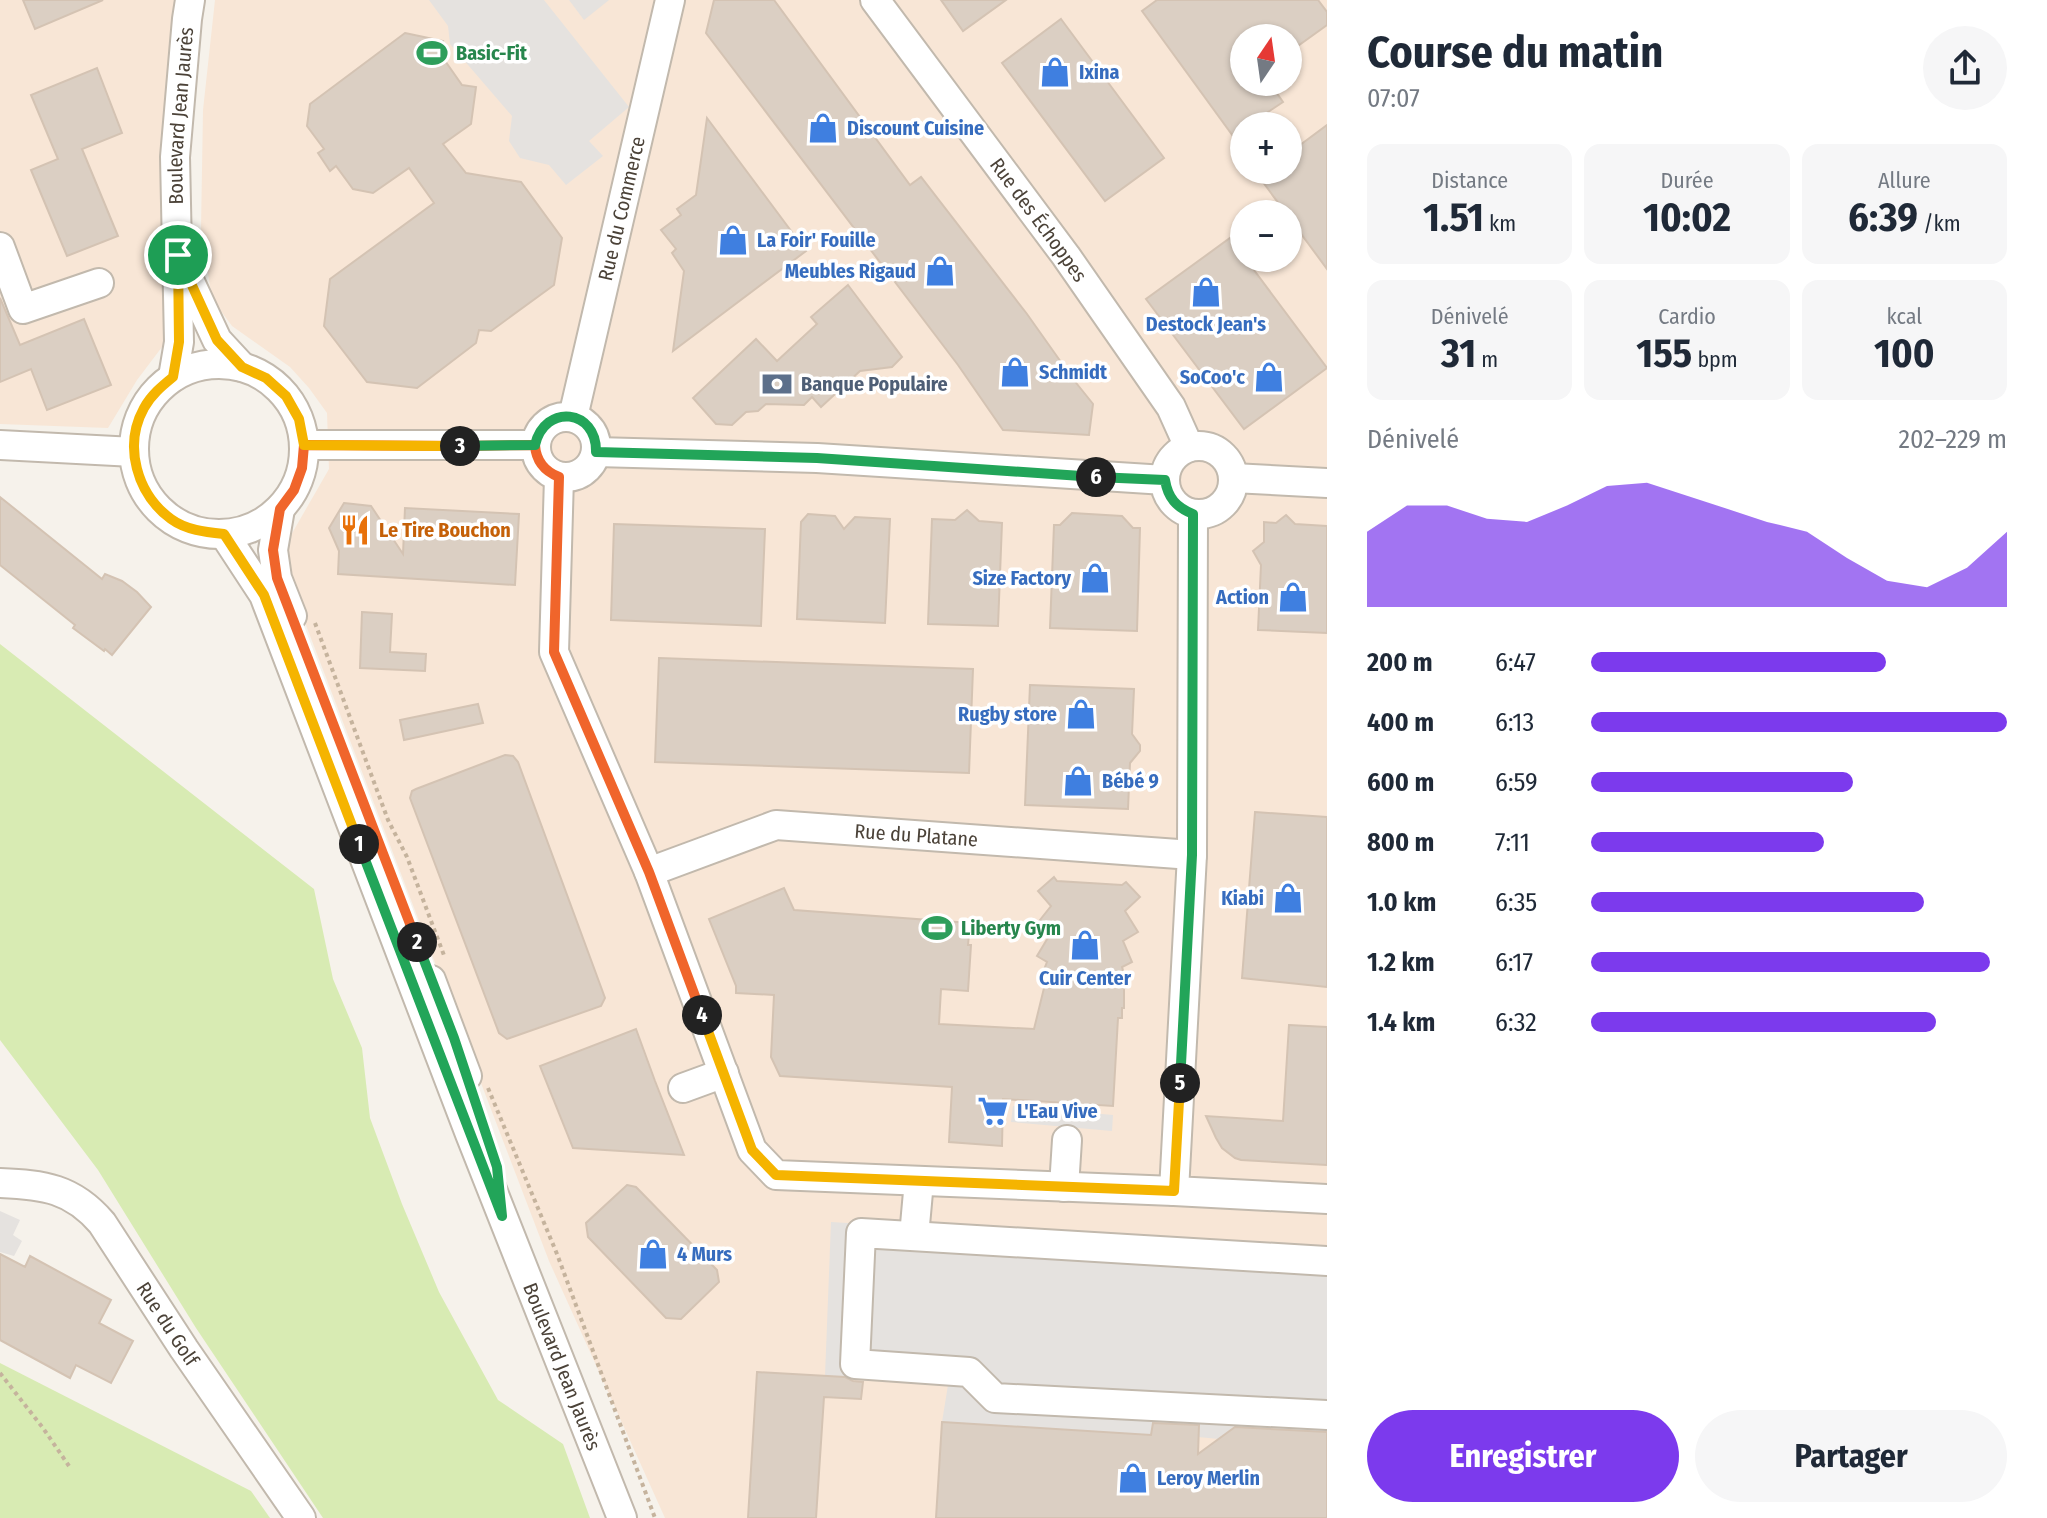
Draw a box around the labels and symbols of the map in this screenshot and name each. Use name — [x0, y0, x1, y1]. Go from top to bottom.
north arrow — [1230, 24, 1302, 96]
street label: Boulevard Jean Jaurès — [163, 26, 198, 205]
sports icon: Basic-Fit — [415, 36, 449, 70]
place label: Basic-Fit — [456, 41, 528, 65]
shop icon: Ixina — [1038, 55, 1072, 89]
place label: Ixina — [1079, 60, 1119, 84]
shop icon: Discount Cuisine — [806, 111, 840, 145]
place label: Discount Cuisine — [847, 116, 984, 140]
street label: Rue du Commerce — [593, 134, 650, 283]
street label: Rue des Échoppes — [985, 153, 1092, 286]
pin — [144, 221, 212, 289]
shop icon: La Foir' Fouille — [716, 223, 750, 257]
place label: La Foir' Fouille — [757, 228, 876, 252]
shop icon: Meubles Rigaud — [923, 254, 957, 288]
place label: Meubles Rigaud — [785, 259, 916, 283]
shop icon: Destock Jean's — [1189, 275, 1223, 309]
place label: Destock Jean's — [1146, 312, 1266, 336]
shop icon: Schmidt — [998, 355, 1032, 389]
place label: Schmidt — [1039, 360, 1108, 384]
shop icon: SoCoo'c — [1252, 360, 1286, 394]
place label: SoCoo'c — [1180, 365, 1245, 389]
bank icon: Banque Populaire — [760, 367, 794, 401]
place label: Banque Populaire — [801, 372, 948, 396]
pin: 3 — [440, 426, 480, 466]
pin: 6 — [1076, 457, 1116, 497]
restaurant icon: Le Tire Bouchon — [338, 513, 372, 547]
place label: Le Tire Bouchon — [379, 518, 511, 542]
shop icon: Size Factory — [1078, 561, 1112, 595]
place label: Size Factory — [972, 566, 1071, 590]
shop icon: Action — [1276, 580, 1310, 614]
place label: Action — [1215, 585, 1269, 609]
shop icon: Rugby store — [1064, 697, 1098, 731]
place label: Rugby store — [958, 702, 1057, 726]
shop icon: Bébé 9 — [1061, 764, 1095, 798]
place label: Bébé 9 — [1102, 769, 1159, 793]
street label: Rue du Platane — [854, 819, 979, 852]
pin: 1 — [339, 824, 379, 864]
shop icon: Kiabi — [1271, 881, 1305, 915]
place label: Kiabi — [1221, 886, 1264, 910]
sports icon: Liberty Gym — [920, 911, 954, 945]
place label: Liberty Gym — [961, 916, 1061, 940]
pin: 2 — [397, 922, 437, 962]
shop icon: Cuir Center — [1068, 928, 1102, 962]
place label: Cuir Center — [1039, 966, 1132, 990]
pin: 4 — [682, 995, 722, 1035]
pin: 5 — [1160, 1063, 1200, 1103]
supermarket icon: L'Eau Vive — [976, 1094, 1010, 1128]
place label: L'Eau Vive — [1017, 1099, 1098, 1123]
shop icon: 4 Murs — [636, 1237, 670, 1271]
place label: 4 Murs — [677, 1242, 732, 1266]
street label: Rue du Golf — [132, 1277, 205, 1372]
street label: Boulevard Jean Jaurès — [518, 1279, 606, 1454]
shop icon: Leroy Merlin — [1116, 1461, 1150, 1495]
place label: Leroy Merlin — [1157, 1466, 1260, 1490]

